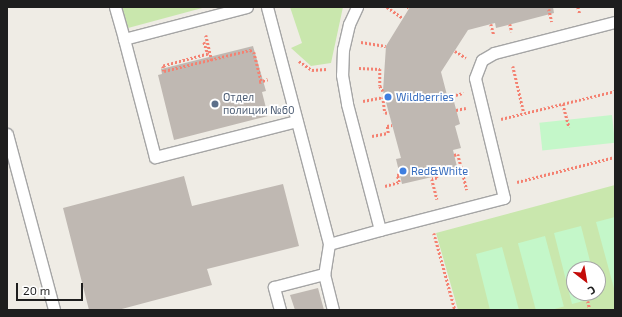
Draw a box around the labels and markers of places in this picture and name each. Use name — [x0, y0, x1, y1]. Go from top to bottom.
place label: Wildberries — [396, 90, 454, 104]
place label: Отдел полиции №60 — [223, 91, 295, 117]
marker: Wildberries — [383, 92, 393, 102]
marker: Отдел полиции №60 — [210, 99, 220, 109]
place label: Red&White — [411, 164, 468, 178]
marker: Red&White — [398, 166, 408, 176]

